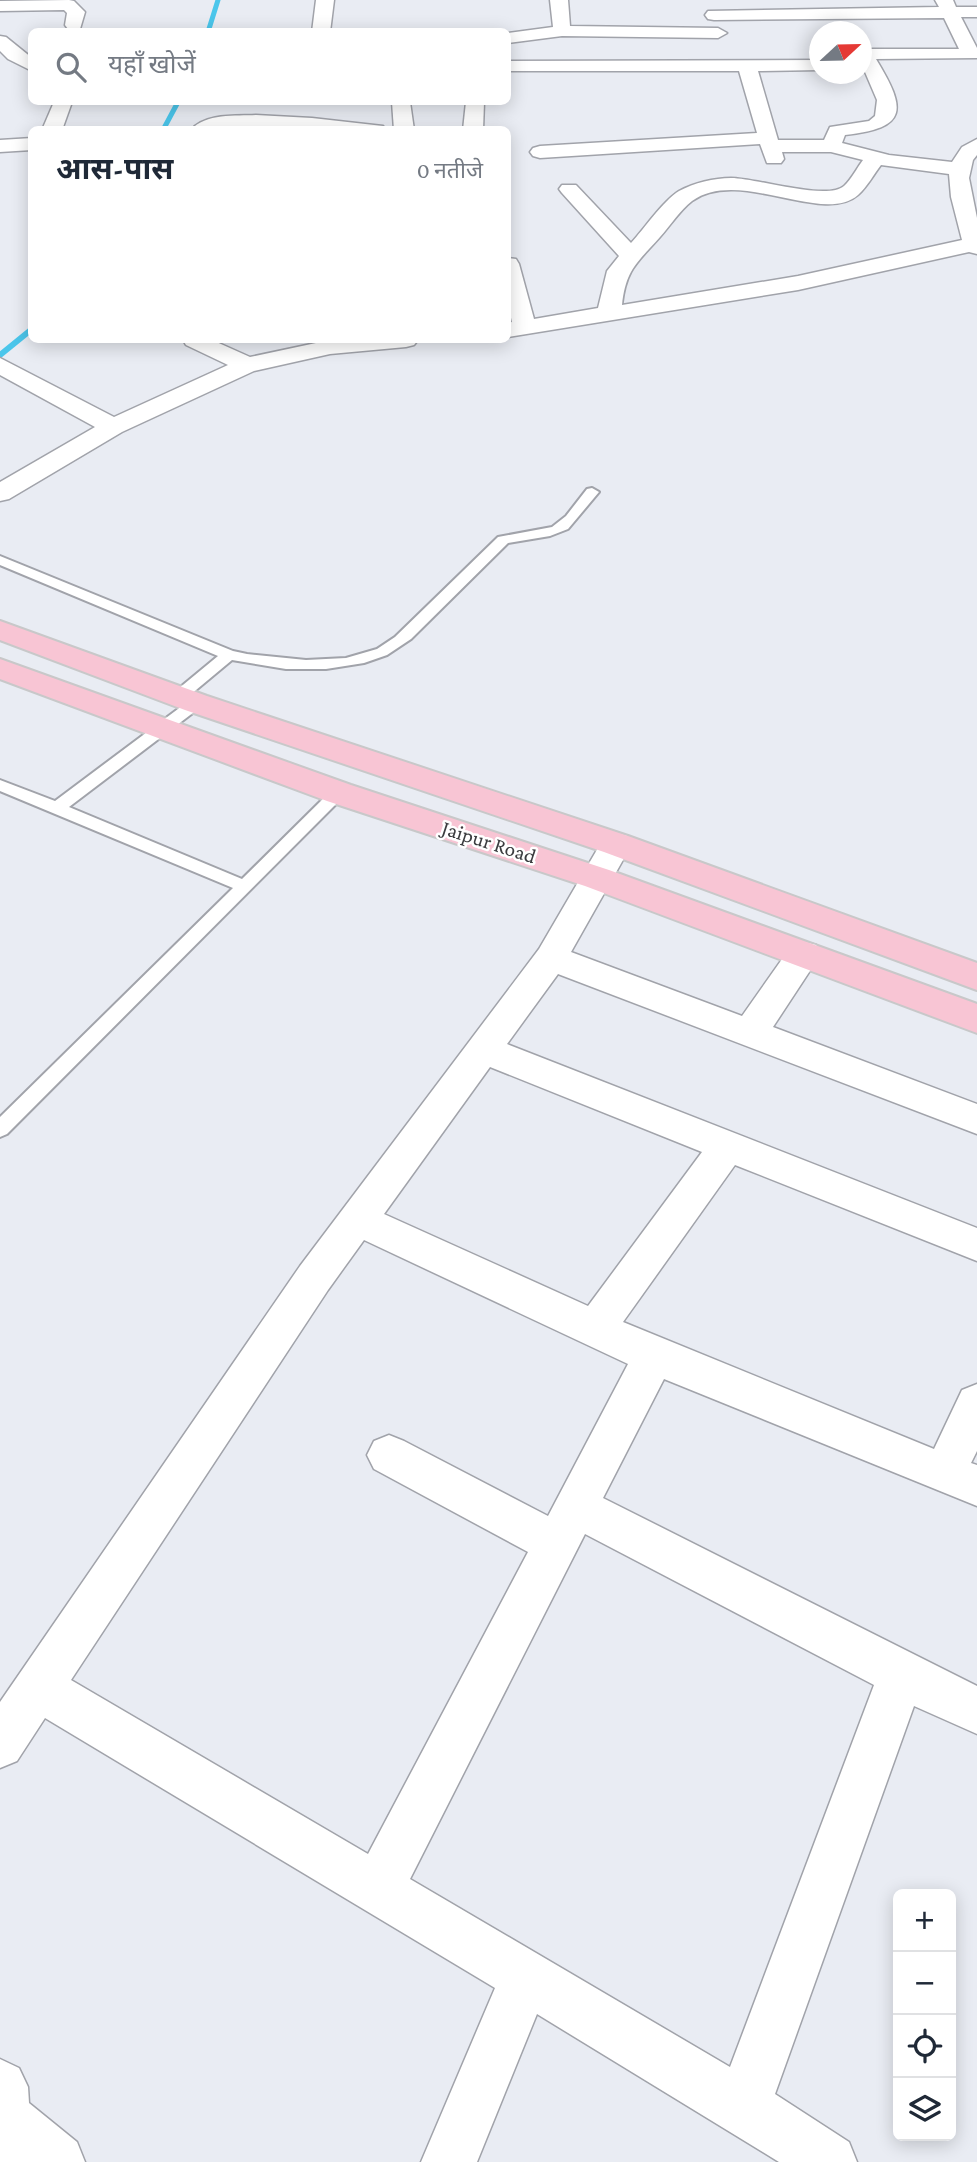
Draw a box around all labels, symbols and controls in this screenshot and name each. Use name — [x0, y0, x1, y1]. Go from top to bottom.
north arrow — [809, 21, 872, 84]
search box — [28, 28, 511, 105]
icon: search — [52, 48, 90, 86]
text: यहाँ खोजें — [108, 50, 196, 79]
text: आस-पास — [56, 152, 173, 185]
text: 0 नतीजे — [417, 157, 483, 183]
street label: Jaipur Road — [437, 815, 539, 868]
map controls — [893, 1889, 956, 2141]
button: + — [893, 1889, 956, 1952]
button: − — [893, 1952, 956, 2015]
button: locate — [893, 2015, 956, 2078]
button: layers — [893, 2078, 956, 2141]

